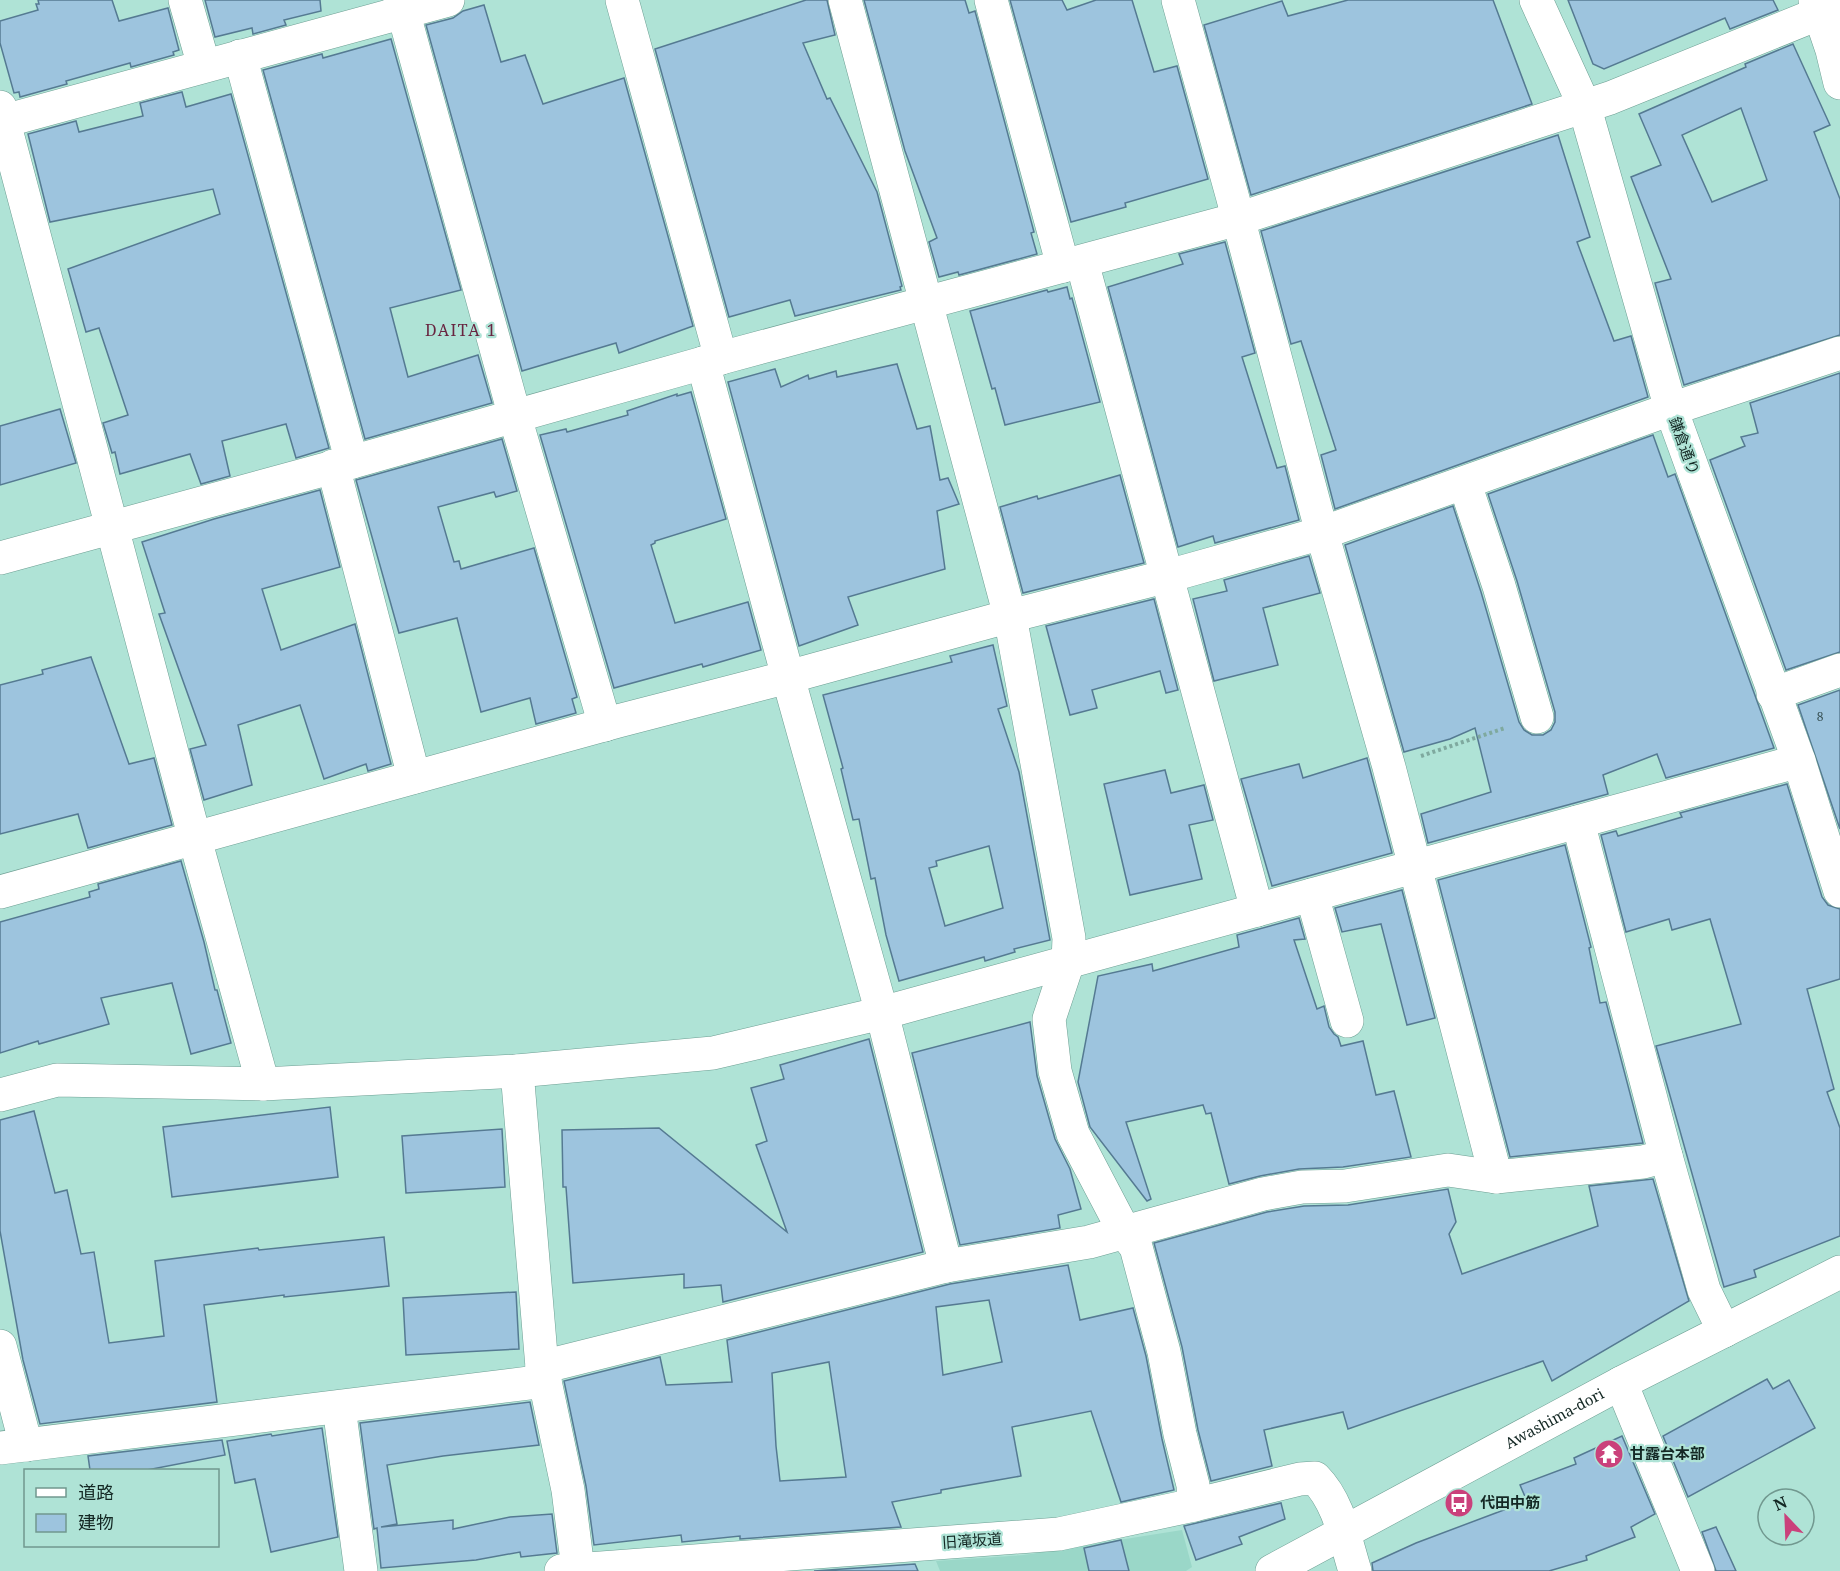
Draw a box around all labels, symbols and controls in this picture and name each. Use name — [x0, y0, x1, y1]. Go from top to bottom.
district label: DAITA 1 — [425, 319, 497, 341]
street label: 鎌倉通り — [1665, 414, 1705, 477]
house number: 8 — [1817, 708, 1824, 725]
street label: Awashima-dori — [1501, 1383, 1607, 1453]
temple icon: 甘露台本部 — [1593, 1438, 1625, 1470]
place label: 甘露台本部 — [1630, 1443, 1705, 1463]
legend — [24, 1469, 219, 1547]
text: 道路 — [78, 1480, 114, 1504]
bus stop icon: 代田中筋 — [1443, 1487, 1475, 1519]
north arrow — [1756, 1487, 1816, 1547]
text: N — [1770, 1490, 1791, 1516]
place label: 代田中筋 — [1480, 1492, 1540, 1512]
text: 建物 — [78, 1510, 114, 1534]
street label: 旧滝坂道 — [941, 1528, 1003, 1552]

